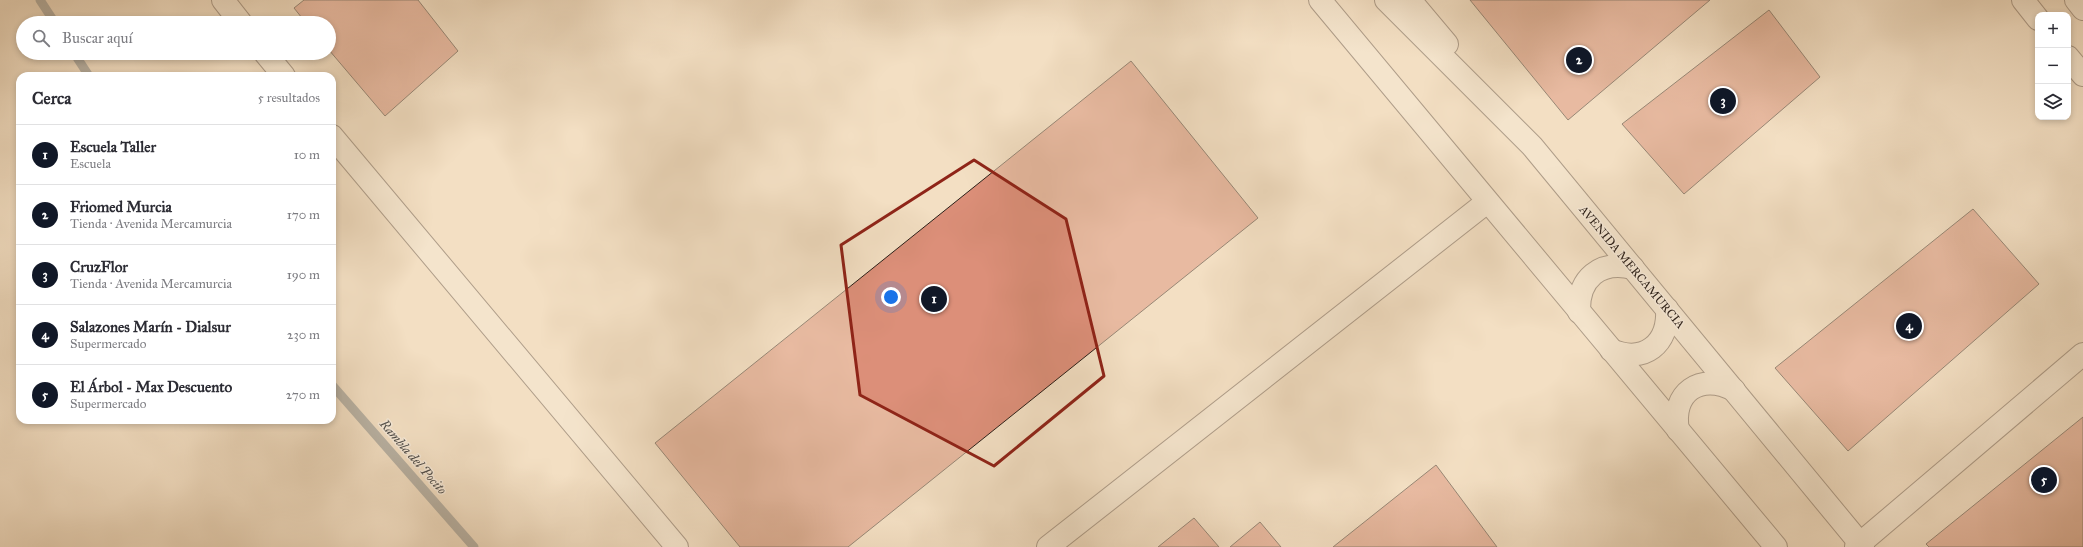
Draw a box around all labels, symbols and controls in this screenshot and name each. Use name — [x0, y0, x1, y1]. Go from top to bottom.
map controls — [2035, 12, 2071, 120]
button: + — [2035, 12, 2071, 48]
search box — [16, 16, 336, 60]
icon: search — [30, 27, 52, 49]
text: Buscar aquí — [62, 29, 133, 47]
pin: 2 — [1566, 45, 1592, 75]
button: − — [2035, 48, 2071, 84]
button: layers — [2035, 84, 2071, 120]
pin: 3 — [1710, 86, 1736, 116]
text: Cerca — [32, 88, 71, 109]
text: 5 resultados — [258, 90, 320, 106]
text: Escuela Taller — [70, 138, 156, 156]
text: 1 — [42, 147, 48, 163]
text: 10 m — [294, 147, 320, 163]
text: Escuela — [70, 156, 111, 172]
text: Friomed Murcia — [70, 198, 172, 216]
street label: AVENIDA MERCAMURCIA — [1576, 202, 1688, 331]
text: 2 — [42, 207, 48, 223]
text: 170 m — [287, 207, 320, 223]
text: Tienda · Avenida Mercamurcia — [70, 216, 232, 232]
text: CruzFlor — [70, 258, 128, 276]
text: 3 — [42, 267, 48, 283]
text: 190 m — [287, 267, 320, 283]
text: Tienda · Avenida Mercamurcia — [70, 276, 232, 292]
pin: 1 — [921, 284, 947, 314]
your location — [881, 287, 901, 307]
pin: 4 — [1896, 311, 1922, 341]
text: Salazones Marín - Dialsur — [70, 318, 231, 336]
text: 4 — [41, 327, 49, 343]
text: 230 m — [287, 327, 320, 343]
text: Supermercado — [70, 336, 146, 352]
text: El Árbol - Max Descuento — [70, 378, 232, 396]
text: 5 — [42, 387, 48, 403]
text: 270 m — [286, 387, 320, 403]
text: Supermercado — [70, 396, 146, 412]
water label: Rambla del Pocito — [375, 416, 450, 498]
pin: 5 — [2031, 465, 2057, 495]

